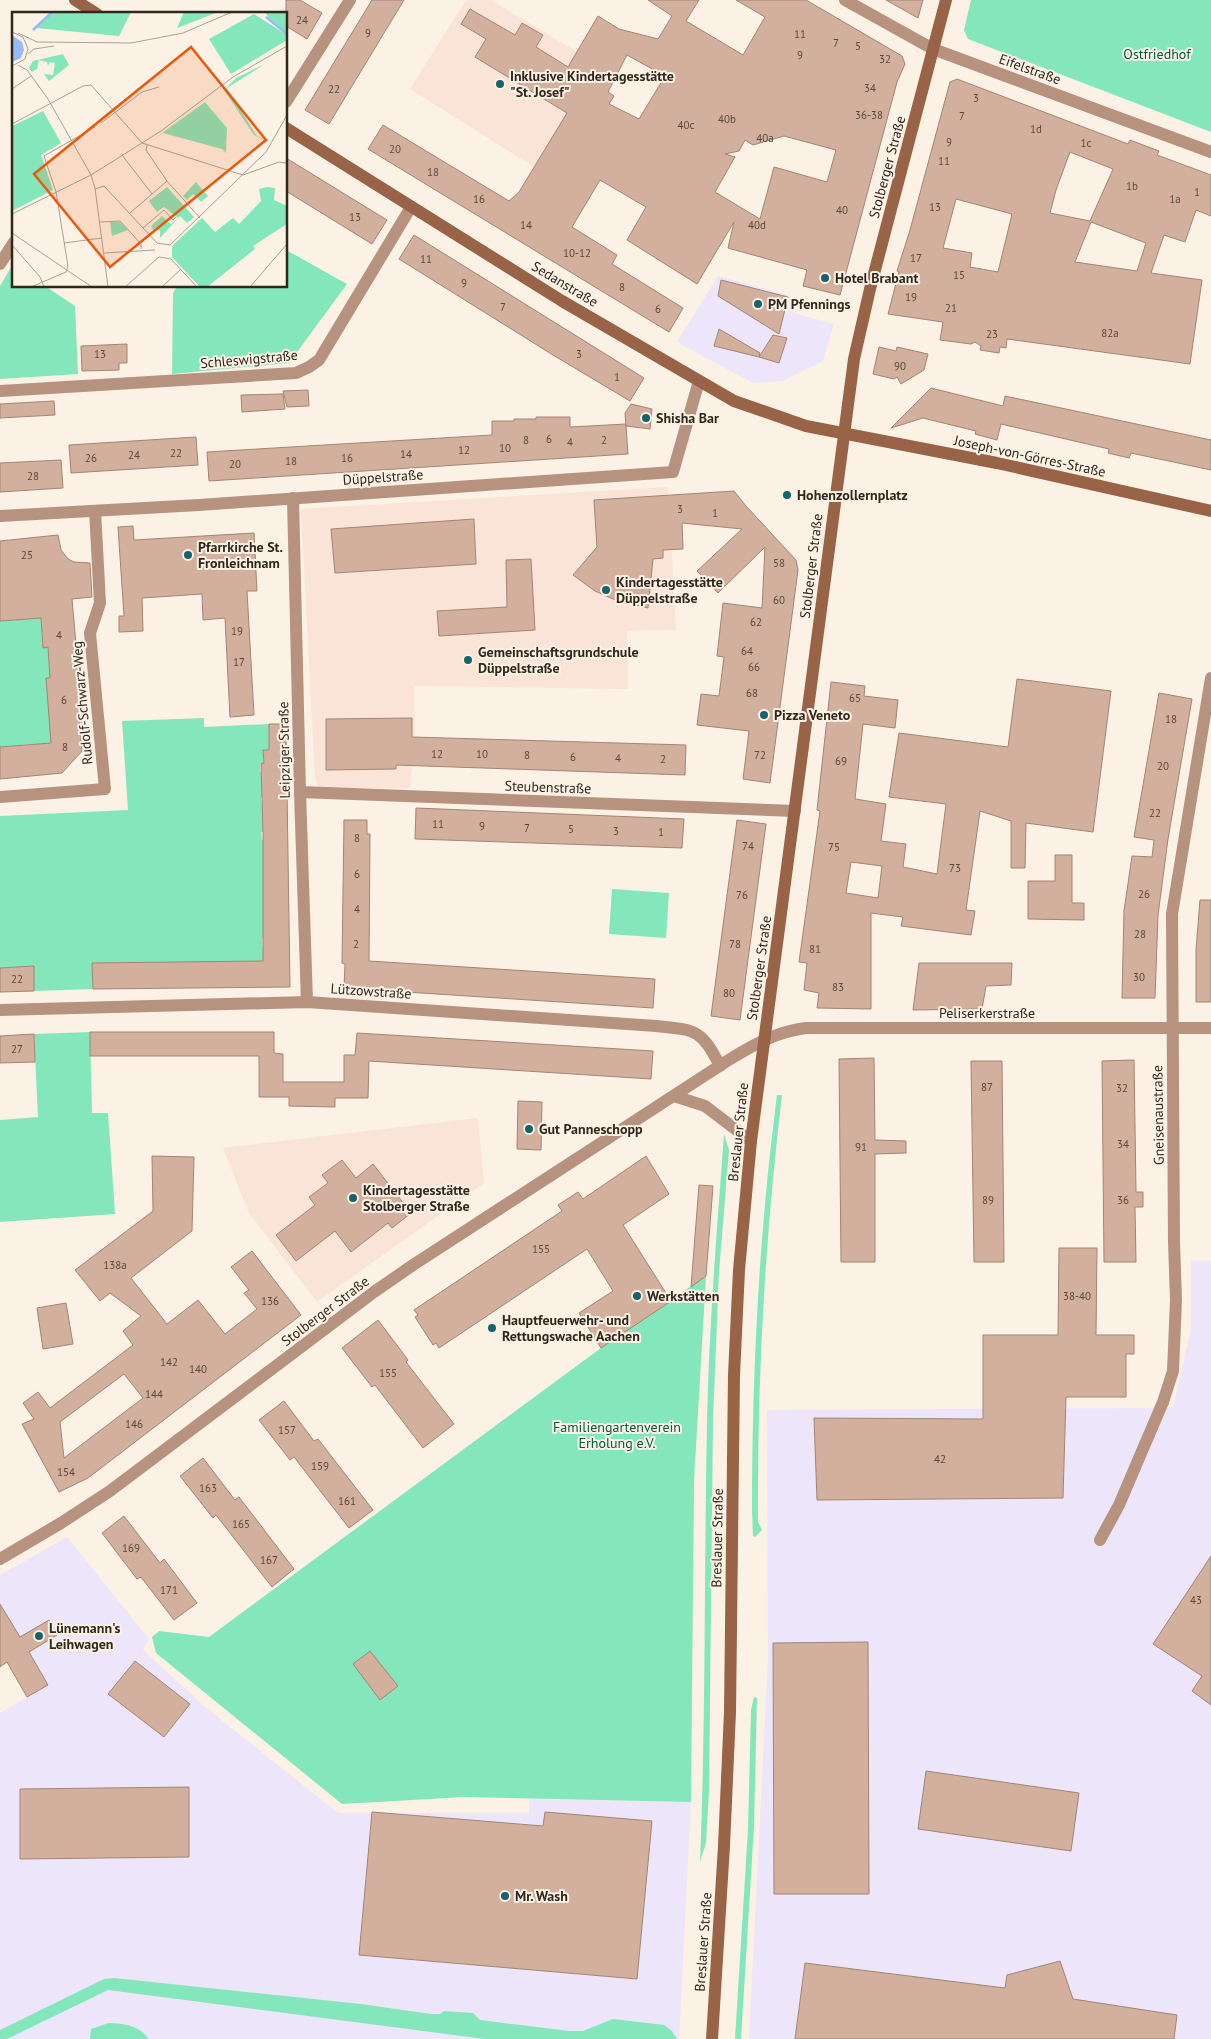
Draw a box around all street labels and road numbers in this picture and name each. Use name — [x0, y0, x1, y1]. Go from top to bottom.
street label: Eifelstraße — [997, 50, 1063, 88]
street label: Stolberger Straße — [865, 114, 909, 220]
street label: Sedanstraße — [528, 257, 602, 311]
street label: Schleswigstraße — [199, 346, 299, 372]
street label: Joseph-von-Görres-Straße — [952, 431, 1107, 481]
street label: Düppelstraße — [342, 465, 424, 489]
street label: Stolberger Straße — [796, 513, 826, 619]
street label: Rudolf-Schwarz-Weg — [68, 640, 96, 766]
street label: Leipziger Straße — [274, 701, 294, 799]
street label: Steubenstraße — [504, 776, 592, 798]
street label: Stolberger Straße — [743, 915, 775, 1021]
street label: Lützowstraße — [330, 979, 412, 1003]
street label: Peliserkerstraße — [939, 1004, 1035, 1022]
street label: Gneisenaustraße — [1148, 1065, 1168, 1165]
street label: Breslauer Straße — [724, 1082, 752, 1182]
street label: Stolberger Straße — [277, 1272, 373, 1350]
street label: Breslauer Straße — [707, 1488, 727, 1588]
street label: Breslauer Straße — [691, 1892, 715, 1992]

